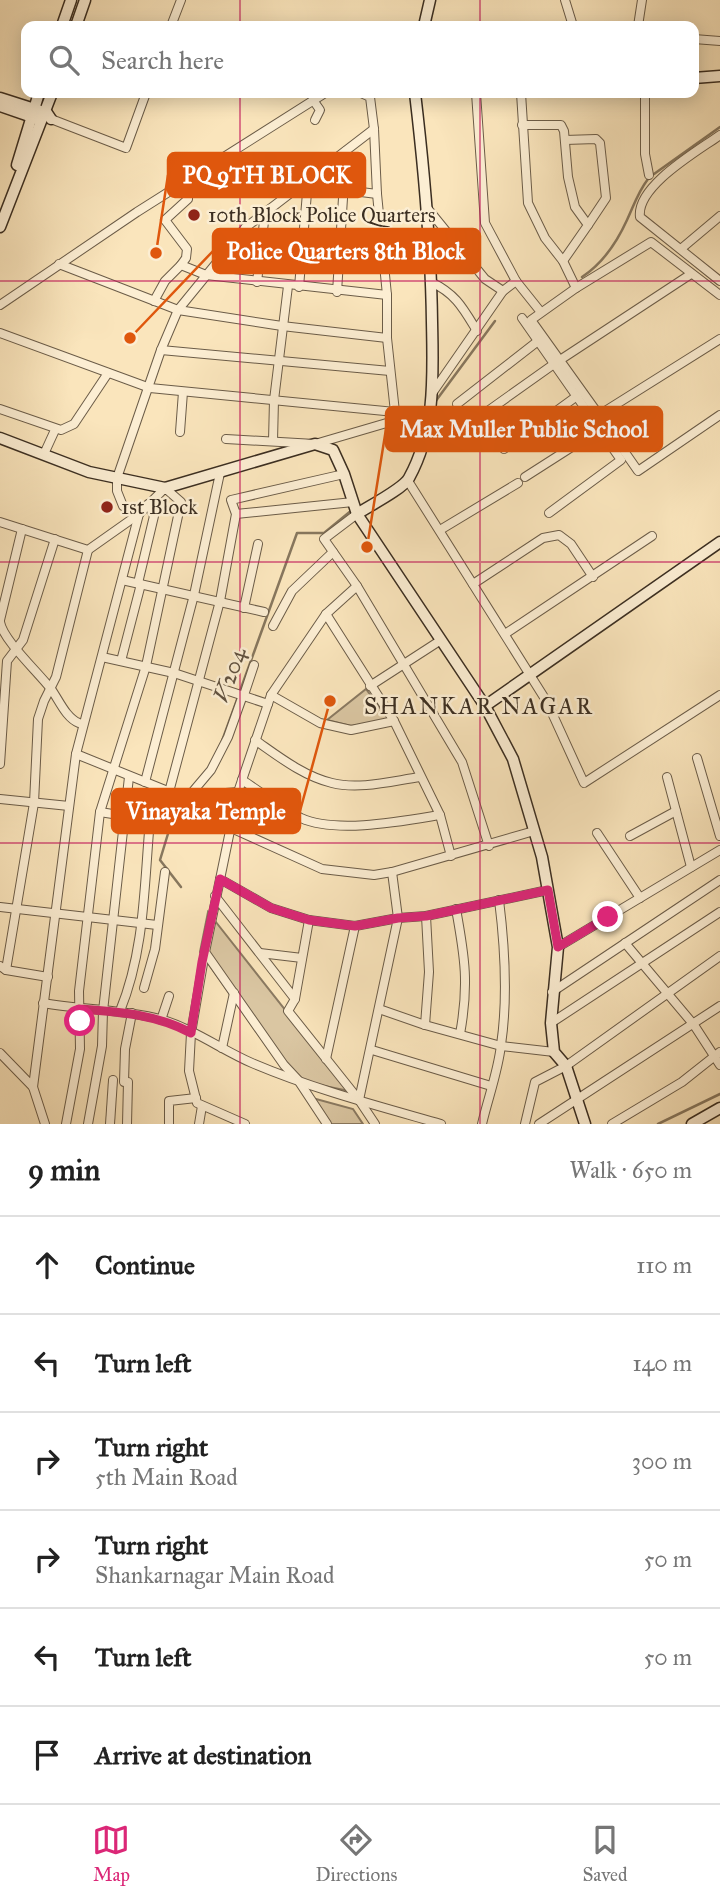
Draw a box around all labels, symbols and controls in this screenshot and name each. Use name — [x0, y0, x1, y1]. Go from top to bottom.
search box — [21, 21, 699, 98]
icon: search — [45, 41, 83, 79]
text: Search here — [101, 44, 224, 76]
callout: PQ 9TH BLOCK — [168, 153, 365, 197]
text: PQ 9TH BLOCK — [183, 161, 353, 190]
place label: 10th Block Police Quarters — [208, 202, 436, 228]
marker: 10th Block Police Quarters — [186, 207, 202, 223]
callout: Police Quarters 8th Block — [213, 229, 480, 273]
text: Police Quarters 8th Block — [226, 237, 467, 265]
callout: Max Muller Public School — [386, 407, 662, 451]
text: Max Muller Public School — [400, 415, 649, 443]
place label: 1st Block — [121, 494, 198, 520]
marker: 1st Block — [99, 499, 115, 515]
water label: V204 — [206, 642, 252, 706]
district label: SHANKAR NAGAR — [364, 692, 594, 720]
callout: Vinayaka Temple — [112, 789, 300, 833]
text: Vinayaka Temple — [125, 797, 286, 826]
route end — [592, 901, 623, 932]
route start — [64, 1005, 95, 1036]
text: 9 min — [28, 1152, 100, 1188]
text: Walk · 650 m — [570, 1156, 692, 1184]
icon: ahead — [28, 1246, 66, 1284]
text: Continue — [95, 1249, 195, 1281]
text: 110 m — [636, 1251, 692, 1279]
icon: left — [28, 1344, 66, 1382]
text: Turn left — [95, 1347, 191, 1379]
text: 140 m — [632, 1349, 692, 1377]
text: Turn right — [95, 1431, 208, 1463]
icon: right — [28, 1442, 66, 1480]
text: 300 m — [632, 1447, 692, 1475]
text: 5th Main Road — [95, 1463, 238, 1491]
text: Turn right — [95, 1529, 208, 1561]
icon: right — [28, 1540, 66, 1578]
text: 50 m — [644, 1545, 692, 1573]
text: Shankarnagar Main Road — [95, 1561, 335, 1589]
icon: left — [28, 1638, 66, 1676]
text: Turn left — [95, 1641, 191, 1673]
text: 50 m — [644, 1643, 692, 1671]
icon: arrive — [28, 1736, 66, 1774]
text: Arrive at destination — [95, 1739, 312, 1771]
tab: Map — [92, 1821, 130, 1886]
tab: Directions — [315, 1821, 397, 1886]
tab: Saved — [582, 1821, 628, 1886]

